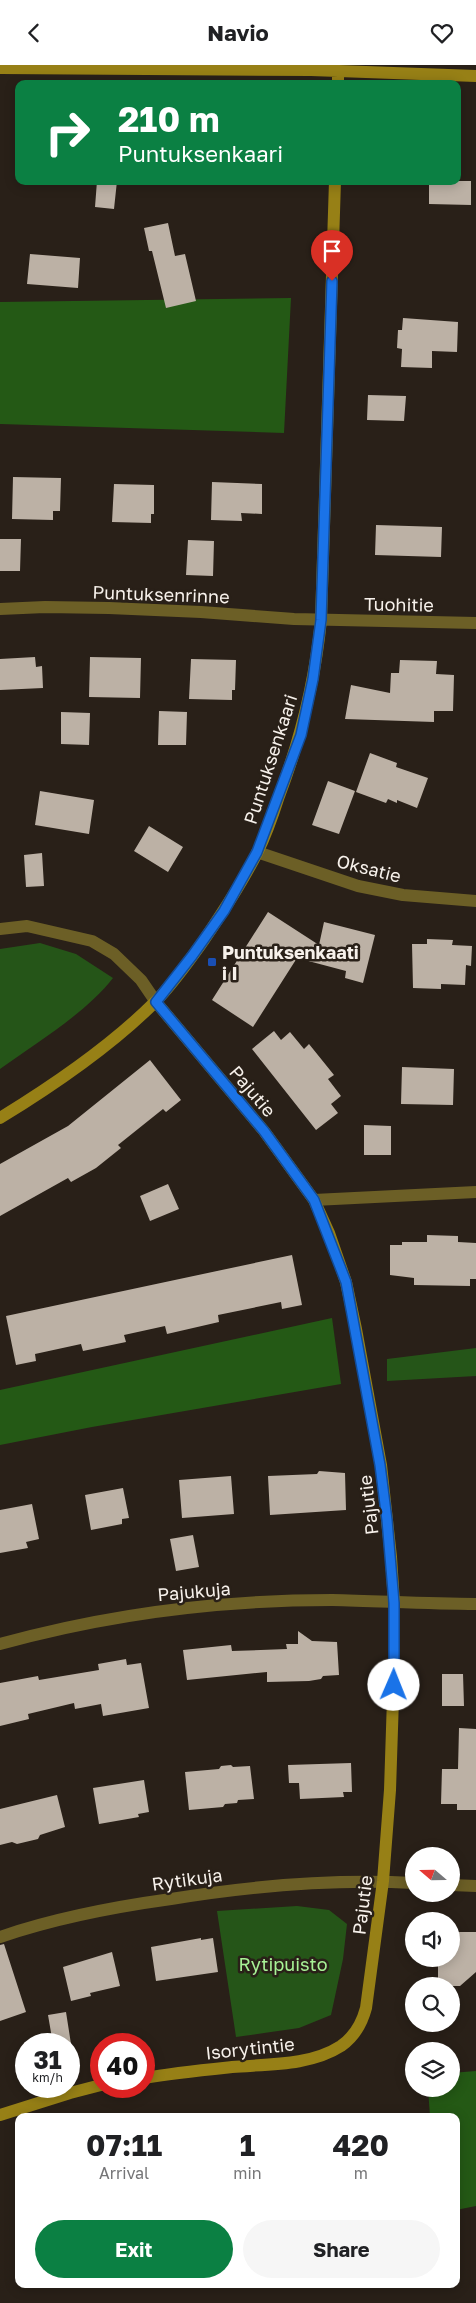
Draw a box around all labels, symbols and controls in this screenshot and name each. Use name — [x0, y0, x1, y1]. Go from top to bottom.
icon: back — [20, 19, 48, 47]
text: Navio — [207, 19, 269, 46]
icon: heart — [428, 19, 456, 47]
text: 210 m — [118, 98, 220, 140]
icon: right — [35, 100, 100, 165]
text: Puntuksenkaari — [118, 140, 283, 167]
pin — [311, 230, 353, 281]
icon: arrive — [318, 237, 346, 265]
street label: Puntuksenrinne — [92, 581, 230, 607]
street label: Tuohitie — [364, 592, 434, 616]
street label: Puntuksenkaari — [239, 691, 301, 827]
street label: Oksatie — [335, 849, 403, 887]
place label: Puntuksenkaati i I — [222, 941, 359, 984]
marker: Puntuksenkaati i I — [206, 956, 218, 968]
street label: Pajutie — [225, 1061, 281, 1121]
street label: Pajutie — [353, 1474, 383, 1536]
street label: Pajukuja — [156, 1577, 232, 1605]
position arrow — [367, 1658, 419, 1710]
north arrow — [405, 1847, 460, 1903]
map controls — [405, 1847, 460, 2097]
street label: Rytikuja — [150, 1863, 224, 1895]
street label: Pajutie — [347, 1874, 377, 1936]
button: sound — [405, 1912, 460, 1967]
park label: Rytipuisto — [238, 1953, 328, 1975]
button: search — [405, 1977, 460, 2032]
street label: Isorytintie — [204, 2032, 296, 2064]
speed limit sign: 40 — [90, 2033, 155, 2098]
button: layers — [405, 2042, 460, 2097]
text: 31 — [33, 2044, 62, 2075]
text: km/h — [32, 2070, 63, 2085]
text: 07:11 — [86, 2127, 162, 2163]
text: 1 — [240, 2127, 255, 2163]
text: 420 — [332, 2127, 389, 2163]
text: Arrival — [99, 2163, 149, 2183]
text: min — [233, 2163, 262, 2183]
text: m — [354, 2163, 368, 2183]
button: Exit — [35, 2220, 233, 2278]
button: Share — [243, 2220, 440, 2278]

